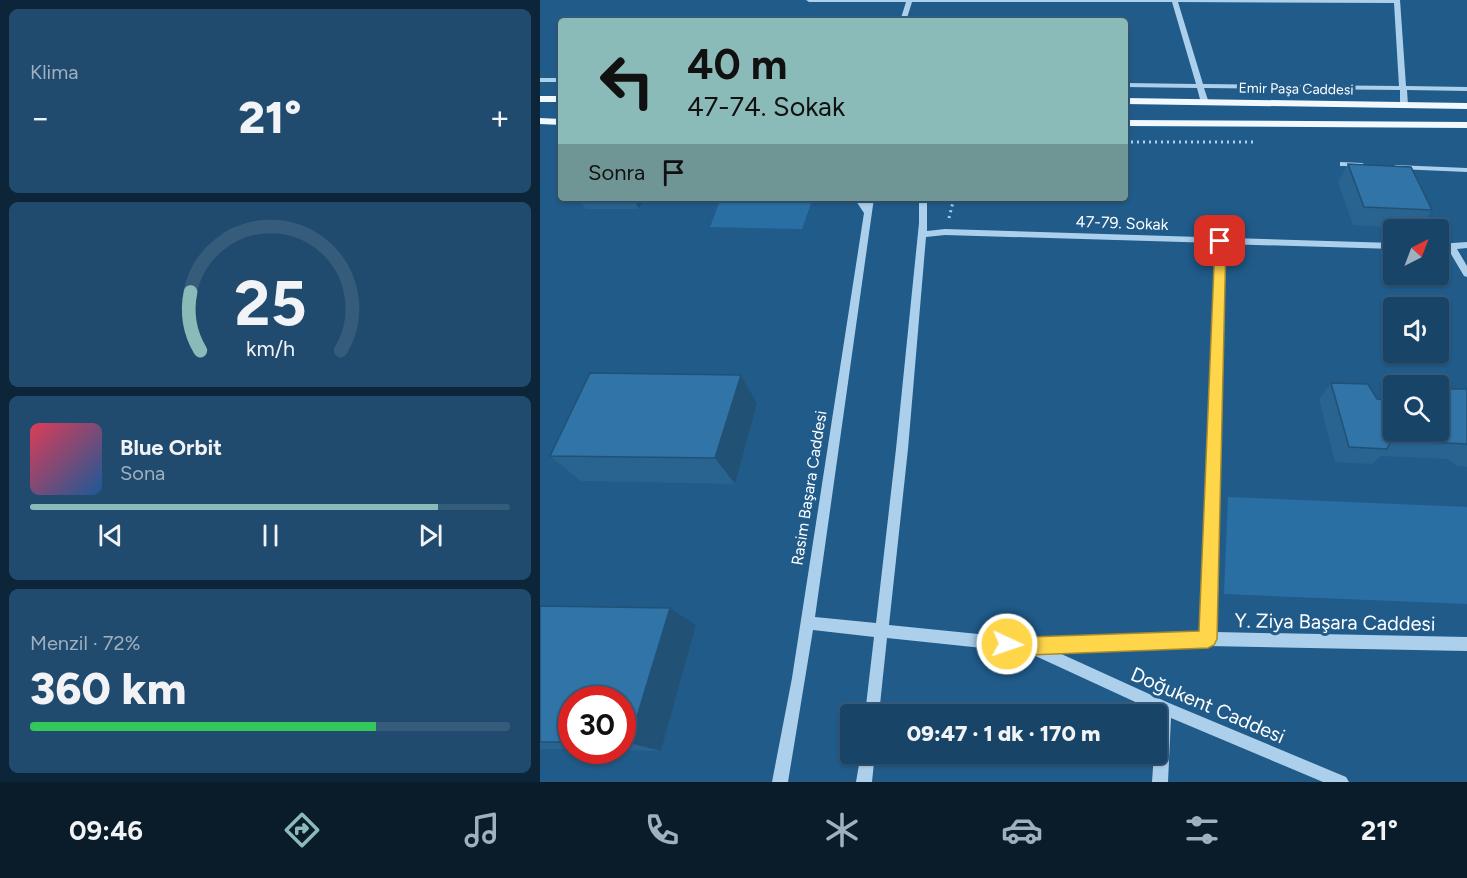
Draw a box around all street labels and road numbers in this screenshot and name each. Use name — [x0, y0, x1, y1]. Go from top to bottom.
street label: Emir Paşa Caddesi — [1238, 79, 1354, 99]
street label: 47-79. Sokak — [1075, 212, 1169, 234]
street label: Rasim Başara Caddesi — [787, 409, 831, 567]
street label: Y. Ziya Başara Caddesi — [1234, 608, 1436, 636]
street label: Doğukent Caddesi — [1127, 662, 1289, 748]

